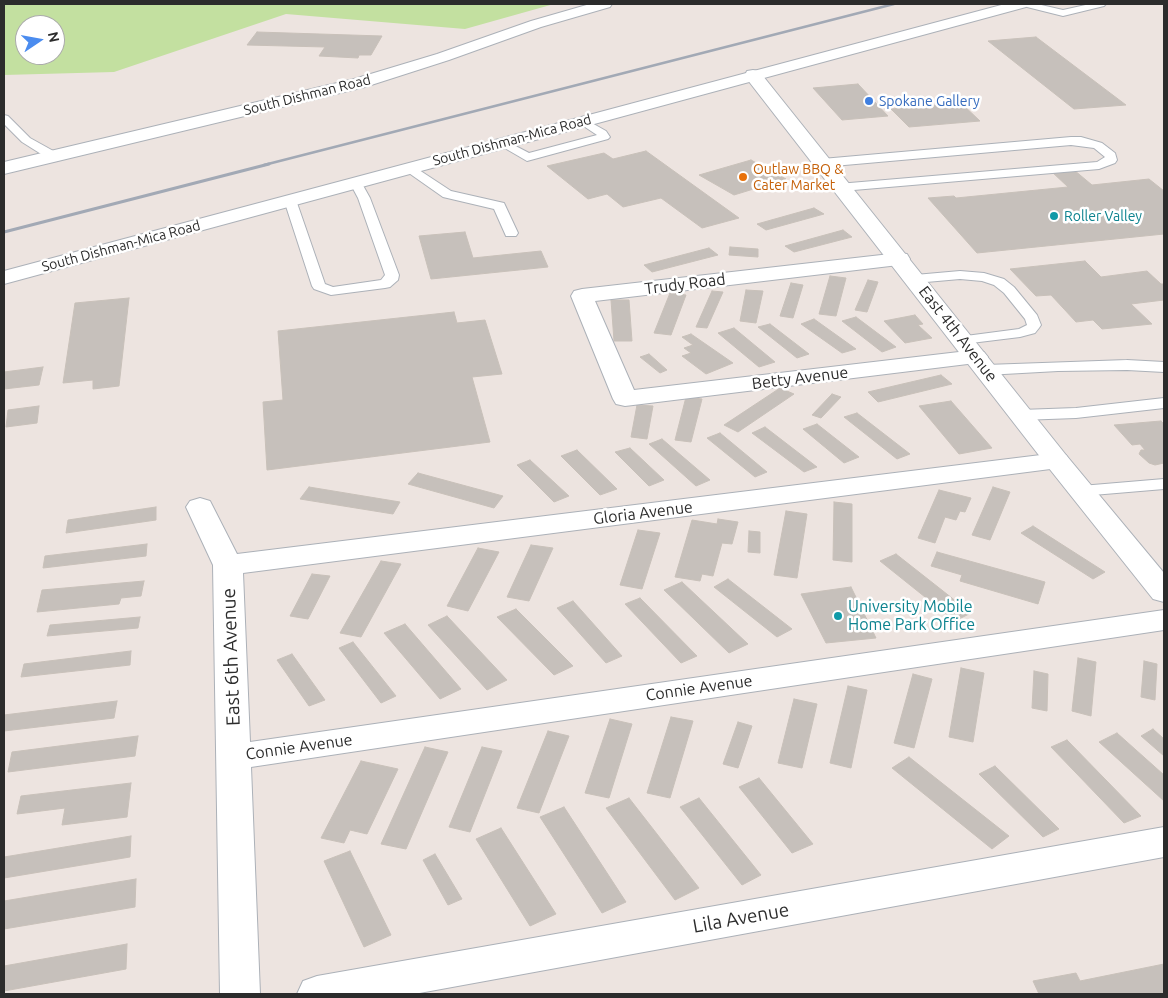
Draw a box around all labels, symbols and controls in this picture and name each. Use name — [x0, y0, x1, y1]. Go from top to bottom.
north arrow — [15, 15, 65, 65]
text: N — [45, 30, 63, 44]
street label: South Dishman Road — [242, 71, 372, 119]
place label: Spokane Gallery — [879, 93, 980, 109]
marker: Spokane Gallery — [863, 95, 875, 107]
street label: South Dishman-Mica Road — [431, 111, 593, 169]
place label: Outlaw BBQ & Cater Market — [753, 161, 843, 193]
marker: Outlaw BBQ & Cater Market — [737, 171, 749, 183]
place label: Roller Valley — [1064, 208, 1142, 224]
marker: Roller Valley — [1048, 210, 1060, 222]
street label: South Dishman-Mica Road — [40, 217, 202, 275]
street label: Trudy Road — [644, 270, 726, 298]
street label: East 4th Avenue — [915, 282, 1001, 386]
street label: Betty Avenue — [751, 363, 849, 393]
street label: Gloria Avenue — [592, 497, 694, 529]
street label: East 6th Avenue — [217, 588, 245, 726]
place label: University Mobile Home Park Office — [848, 597, 975, 635]
marker: University Mobile Home Park Office — [832, 610, 844, 622]
street label: Connie Avenue — [644, 671, 754, 705]
street label: Connie Avenue — [244, 730, 354, 764]
street label: Lila Avenue — [691, 898, 791, 938]

